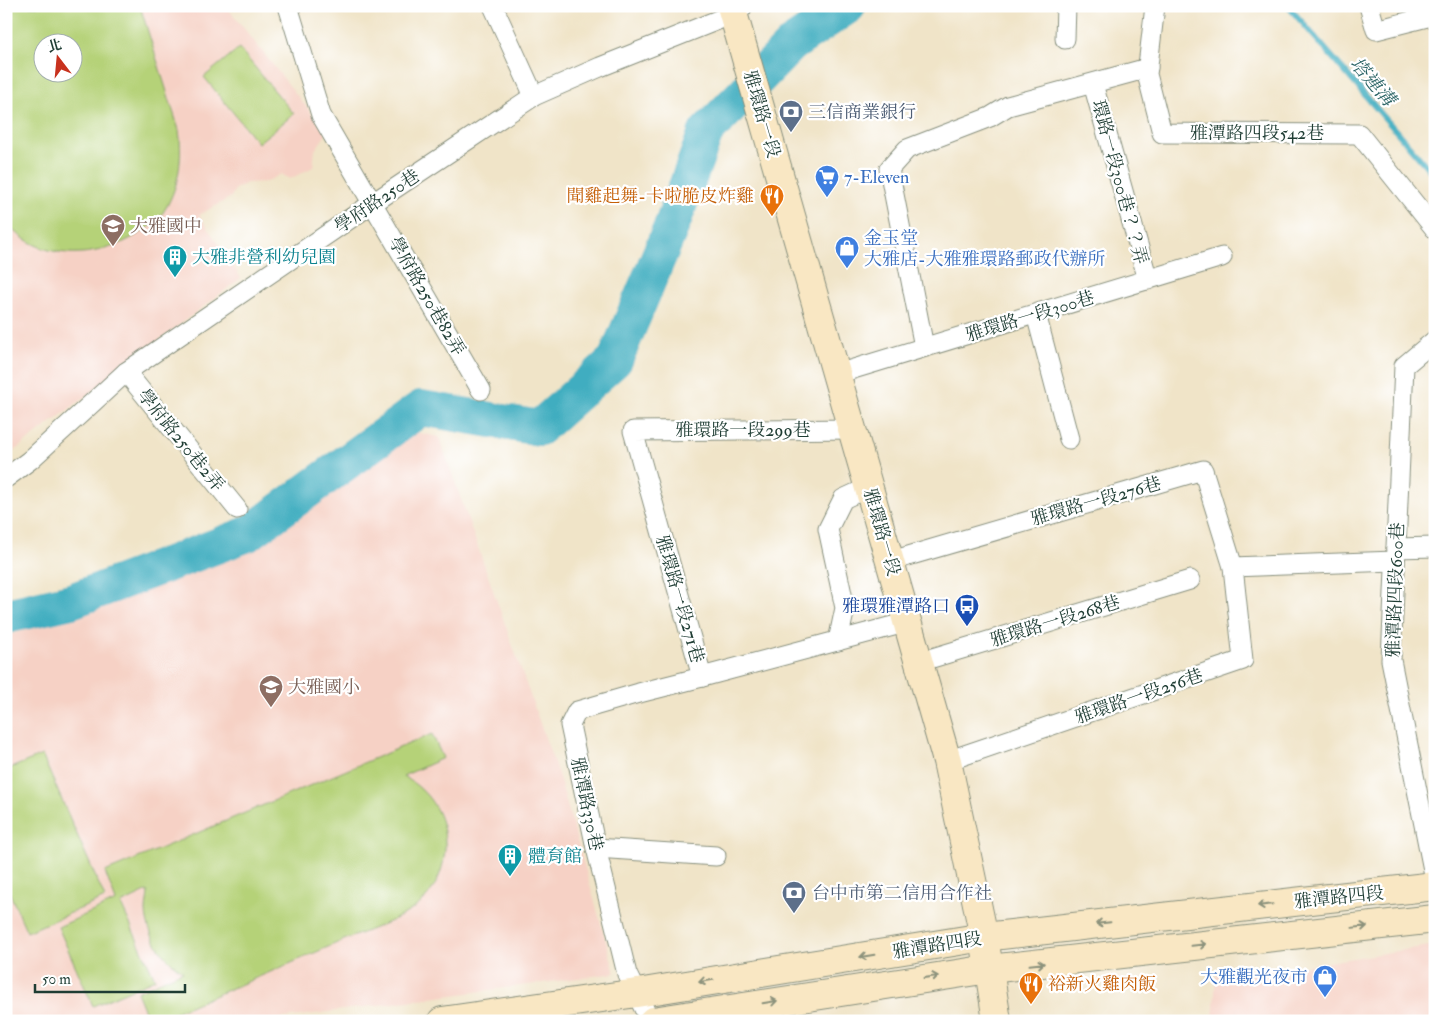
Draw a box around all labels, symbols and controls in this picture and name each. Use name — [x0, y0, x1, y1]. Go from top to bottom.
north arrow — [32, 32, 82, 82]
text: 北 — [45, 36, 64, 56]
water label: 塔連溝 — [1344, 52, 1402, 113]
street label: 雅環路一段 — [738, 68, 785, 161]
street label: 環路一段300巷？？弄 — [1086, 97, 1153, 267]
bank icon: 三信商業銀行 — [778, 99, 804, 133]
place label: 三信商業銀行 — [808, 101, 916, 124]
street label: 雅潭路四段542巷 — [1190, 122, 1324, 145]
street label: 學府路250巷 — [330, 164, 424, 238]
supermarket icon: 7-Eleven — [814, 164, 840, 198]
place label: 7-Eleven — [844, 166, 909, 189]
restaurant icon: 聞雞起舞-卡啦脆皮炸雞 — [759, 183, 785, 217]
place label: 聞雞起舞-卡啦脆皮炸雞 — [566, 185, 754, 208]
school or university icon: 大雅國中 — [100, 213, 126, 247]
place label: 大雅國中 — [130, 215, 202, 238]
place label: 金玉堂 大雅店-大雅雅環路郵政代辦所 — [864, 227, 1106, 271]
street label: 學府路250巷82弄 — [383, 233, 470, 360]
shop icon: 金玉堂 大雅店-大雅雅環路郵政代辦所 — [834, 235, 860, 269]
building icon: 大雅非營利幼兒園 — [162, 244, 188, 278]
place label: 大雅非營利幼兒園 — [192, 246, 336, 269]
street label: 雅環路一段300巷 — [963, 286, 1097, 347]
street label: 學府路250巷2弄 — [132, 384, 229, 496]
street label: 雅環路一段299巷 — [675, 419, 811, 442]
street label: 雅環路一段276巷 — [1028, 472, 1164, 531]
street label: 雅環路一段 — [858, 486, 905, 579]
street label: 雅潭路四段600巷 — [1382, 522, 1409, 658]
street label: 雅環路一段271巷 — [650, 533, 709, 666]
street label: 雅環路一段268巷 — [987, 591, 1123, 652]
bus stop icon: 雅環雅潭路口 — [954, 593, 980, 627]
place label: 雅環雅潭路口 — [842, 595, 950, 618]
street label: 雅環路一段256巷 — [1072, 664, 1206, 729]
school or university icon: 大雅國小 — [258, 674, 284, 708]
place label: 大雅國小 — [288, 676, 360, 699]
street label: 雅潭路330巷 — [565, 755, 608, 853]
building icon: 體育館 — [497, 843, 523, 877]
place label: 體育館 — [528, 845, 582, 868]
bank icon: 台中市第二信用合作社 — [781, 880, 807, 914]
street label: 雅潭路四段 — [1293, 881, 1385, 914]
place label: 台中市第二信用合作社 — [812, 882, 992, 905]
one-way arrow — [1257, 900, 1273, 910]
one-way arrow — [1095, 918, 1111, 928]
one-way arrow — [1352, 922, 1368, 932]
street label: 雅潭路四段 — [891, 927, 983, 964]
one-way arrow — [1190, 941, 1206, 950]
one-way arrow — [859, 951, 875, 961]
one-way arrow — [1029, 959, 1045, 969]
scale bar — [35, 962, 185, 994]
shop icon: 大雅觀光夜市 — [1312, 964, 1338, 998]
place label: 大雅觀光夜市 — [1200, 966, 1308, 989]
text: 50 m — [42, 970, 71, 989]
restaurant icon: 裕新火雞肉飯 — [1018, 971, 1044, 1005]
one-way arrow — [923, 972, 939, 982]
place label: 裕新火雞肉飯 — [1048, 973, 1156, 996]
one-way arrow — [699, 977, 715, 987]
one-way arrow — [762, 997, 778, 1007]

